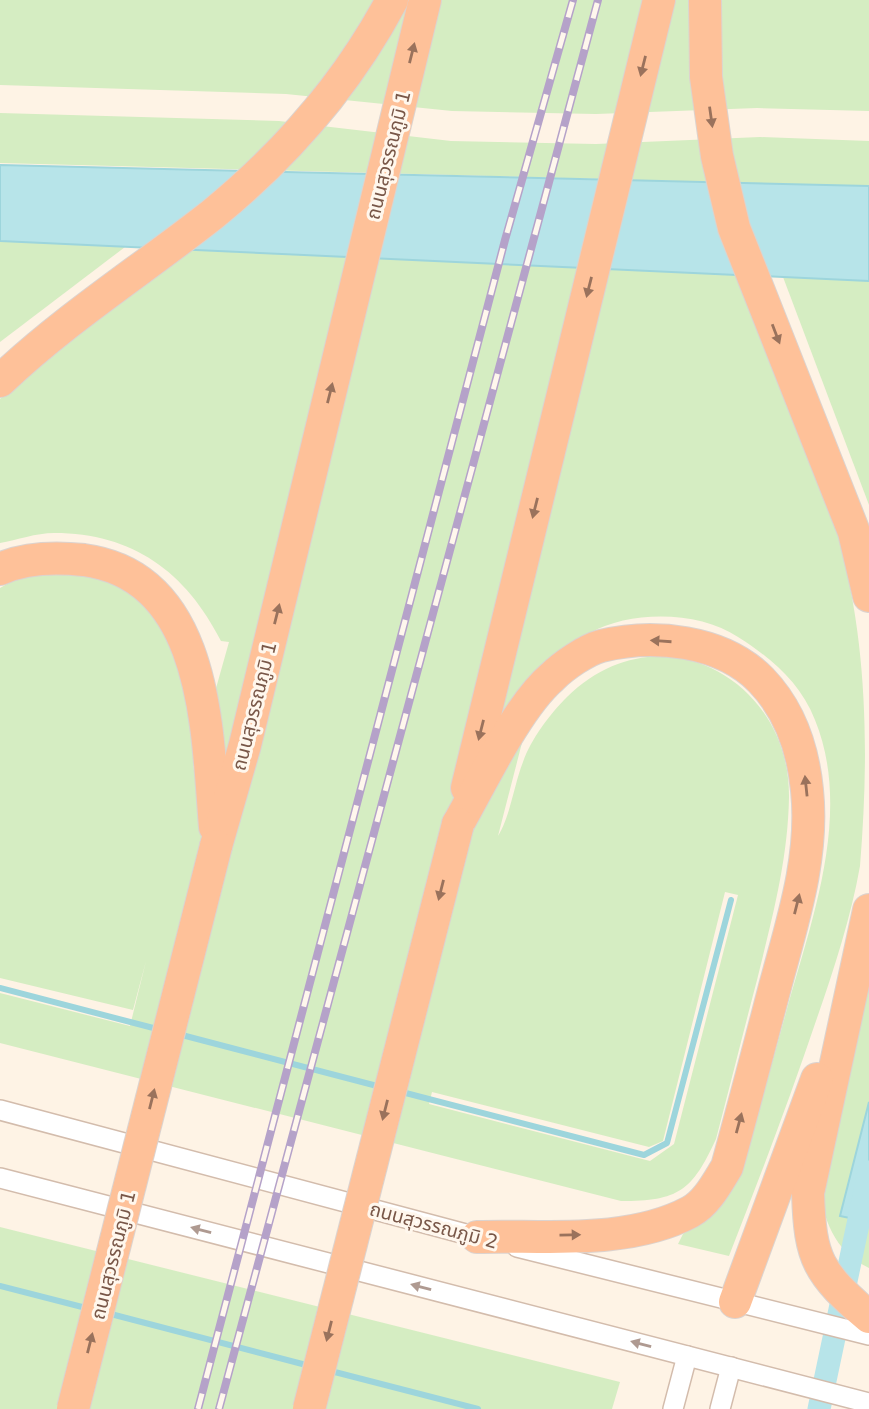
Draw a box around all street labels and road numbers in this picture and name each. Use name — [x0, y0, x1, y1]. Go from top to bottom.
street label: ถนนสุวรรณภูมิ 1 — [361, 88, 417, 222]
street label: ถนนสุวรรณภูมิ 1 — [227, 639, 283, 773]
street label: ถนนสุวรรณภูมิ 1 — [86, 1188, 142, 1322]
street label: ถนนสุวรรณภูมิ 2 — [367, 1197, 501, 1255]

